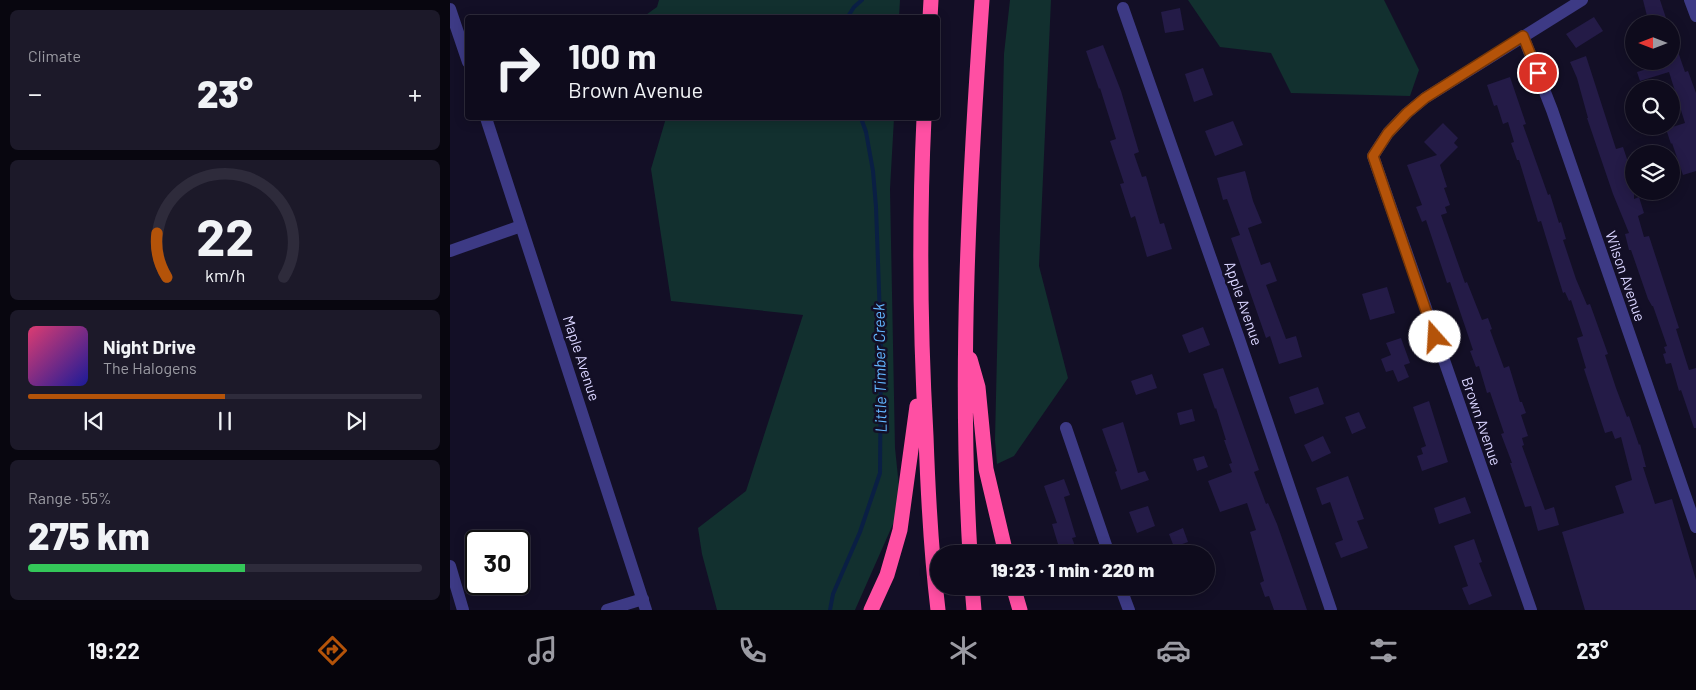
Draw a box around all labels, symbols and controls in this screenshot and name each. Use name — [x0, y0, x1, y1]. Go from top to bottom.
north arrow — [1625, 15, 1680, 70]
map controls — [1625, 15, 1680, 200]
text: 100 m — [568, 34, 657, 76]
icon: right — [485, 35, 550, 100]
text: Climate — [28, 46, 81, 65]
pin — [1517, 52, 1559, 94]
icon: arrive — [1524, 59, 1552, 87]
text: 23° — [197, 70, 253, 116]
text: − — [28, 76, 42, 110]
text: + — [408, 76, 422, 110]
text: Brown Avenue — [568, 76, 703, 102]
button: search — [1625, 80, 1680, 135]
button: layers — [1625, 145, 1680, 200]
text: 22 — [196, 204, 254, 266]
street label: Wilson Avenue — [1602, 228, 1650, 324]
street label: Apple Avenue — [1221, 259, 1267, 347]
text: km/h — [205, 264, 245, 286]
water label: Little Timber Creek — [868, 303, 890, 433]
position arrow — [1408, 310, 1460, 362]
street label: Maple Avenue — [560, 313, 604, 403]
text: Night Drive — [103, 335, 196, 358]
text: The Halogens — [103, 358, 197, 377]
street label: Brown Avenue — [1458, 374, 1506, 468]
icon: previous — [80, 407, 108, 435]
icon: pause — [211, 407, 239, 435]
icon: next — [342, 407, 370, 435]
text: Range · 55% — [28, 488, 111, 507]
text: 275 km — [28, 512, 150, 558]
speed limit sign: 30 — [465, 530, 530, 595]
text: 19:23 · 1 min · 220 m — [991, 558, 1154, 581]
icon: directions — [315, 633, 350, 668]
icon: music — [525, 633, 560, 668]
icon: phone — [735, 633, 770, 668]
icon: climate — [946, 633, 981, 668]
icon: car — [1156, 633, 1191, 668]
icon: filters — [1366, 633, 1401, 668]
text: 19:22 — [88, 637, 140, 663]
text: 23° — [1576, 637, 1608, 663]

